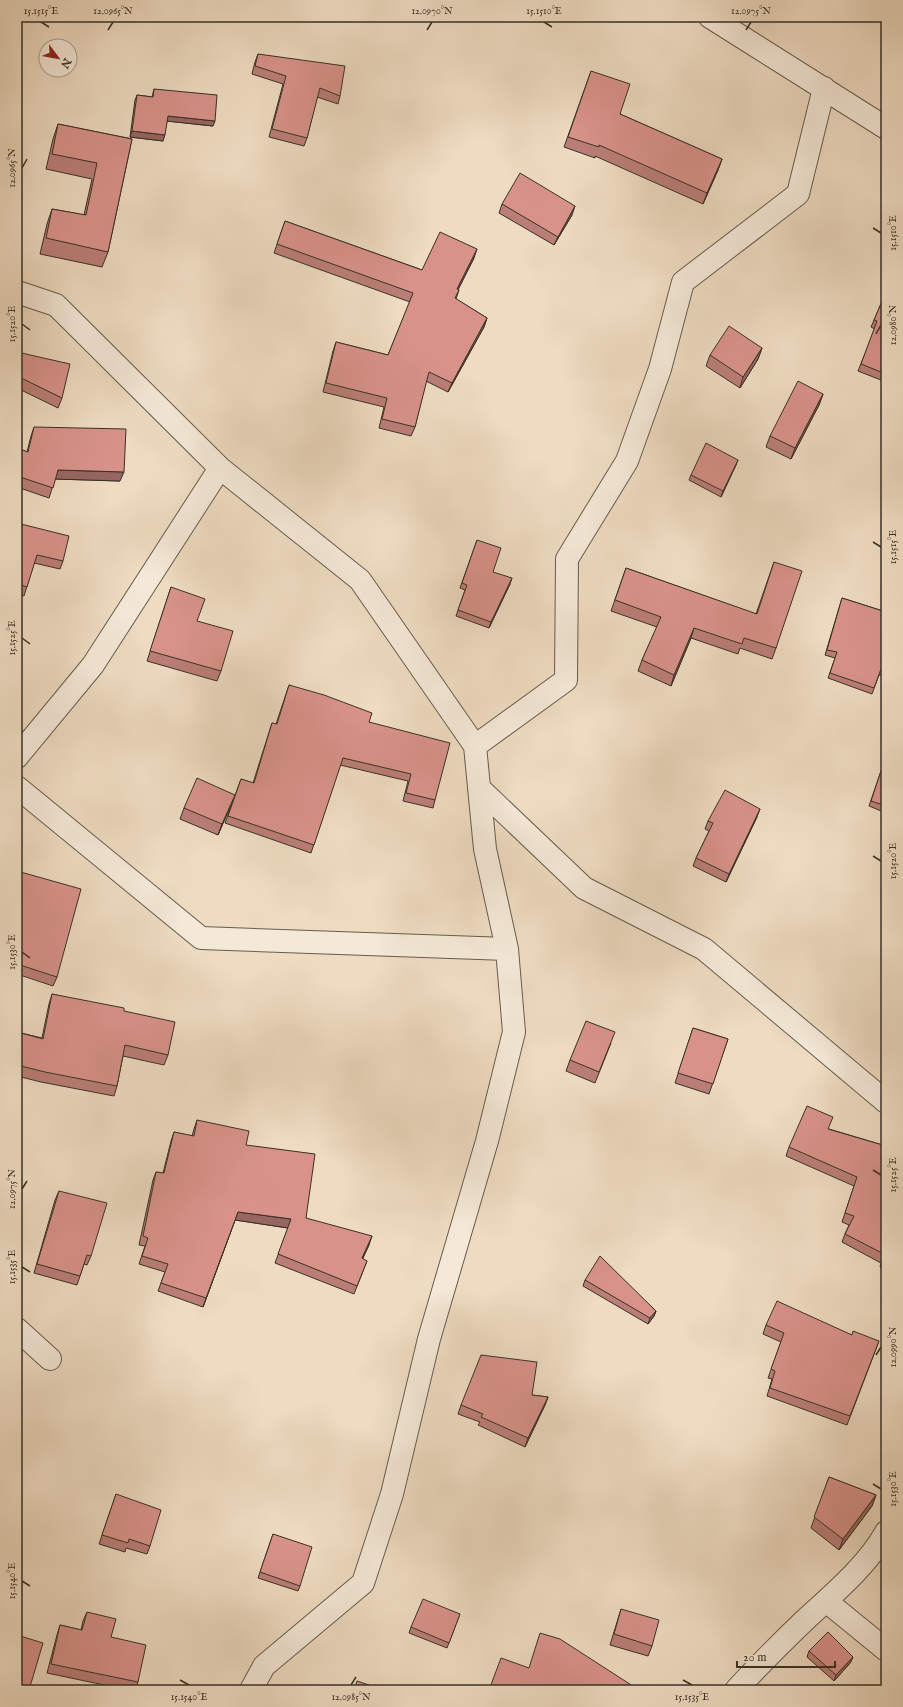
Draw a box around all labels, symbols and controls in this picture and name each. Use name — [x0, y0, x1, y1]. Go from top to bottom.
text: 15.1515°E — [24, 5, 58, 18]
text: 12.0965°N — [93, 5, 133, 18]
text: 12.0970°N — [411, 5, 453, 18]
text: 15.1510°E — [526, 5, 562, 18]
text: 12.0975°N — [731, 5, 771, 18]
north arrow — [38, 38, 78, 78]
text: N — [57, 54, 75, 71]
text: 12.0965°N — [6, 148, 19, 188]
text: 15.1510°E — [887, 215, 900, 251]
text: 12.0980°N — [887, 304, 900, 345]
text: 15.1520°E — [6, 306, 19, 342]
text: 15.1515°E — [887, 530, 900, 564]
text: 15.1525°E — [6, 620, 19, 656]
text: 15.1520°E — [887, 843, 900, 879]
text: 15.1530°E — [6, 934, 19, 970]
text: 15.1525°E — [887, 1157, 900, 1193]
text: 12.0975°N — [6, 1169, 19, 1209]
text: 15.1535°E — [6, 1250, 19, 1284]
text: 12.0990°N — [887, 1326, 900, 1367]
text: 15.1530°E — [887, 1471, 900, 1507]
text: 15.1540°E — [6, 1563, 19, 1599]
scale bar — [737, 1643, 835, 1669]
text: 20 m — [743, 1650, 766, 1665]
text: 15.1540°E — [171, 1691, 207, 1704]
text: 12.0985°N — [331, 1691, 371, 1704]
text: 15.1535°E — [675, 1691, 709, 1704]

